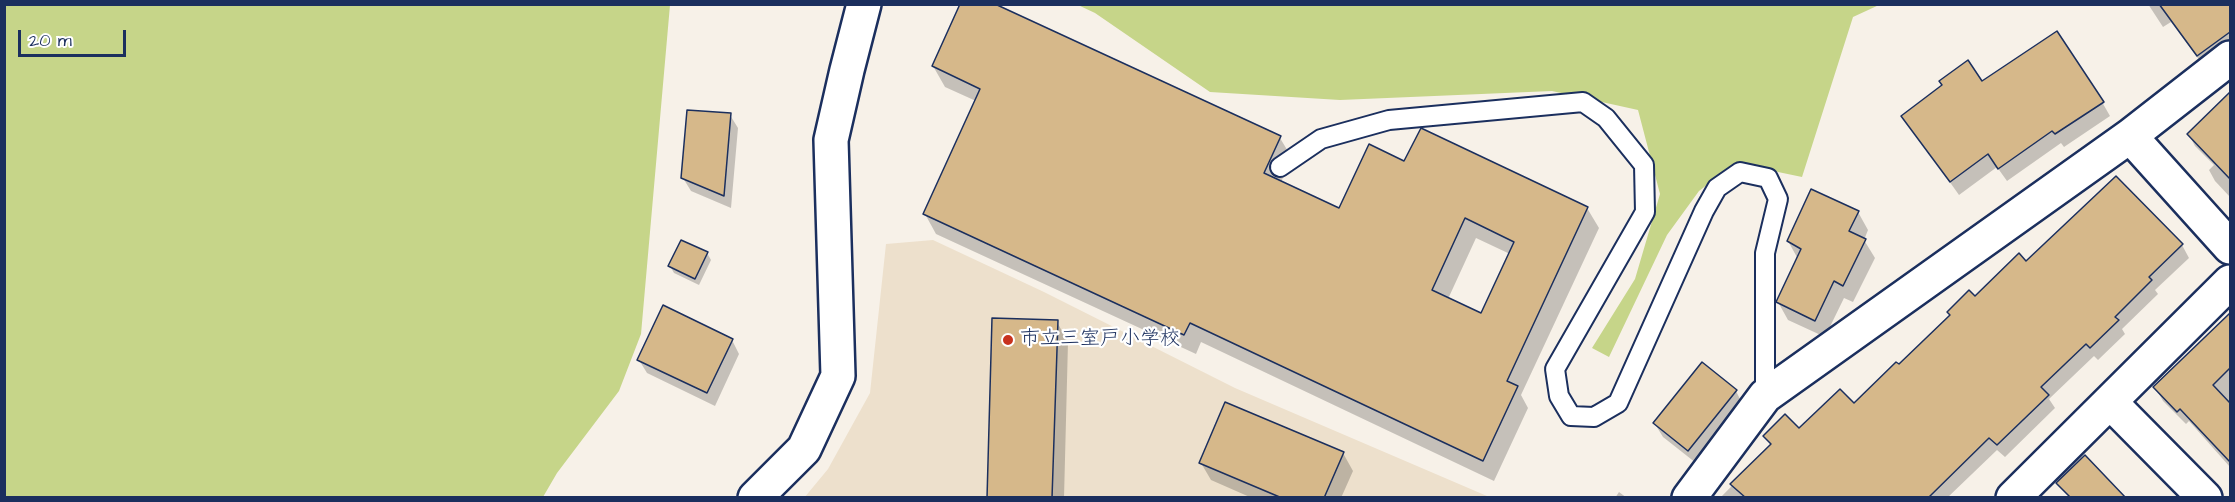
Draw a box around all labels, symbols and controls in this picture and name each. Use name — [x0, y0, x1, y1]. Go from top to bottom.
scale bar — [21, 18, 129, 56]
text: 20 m — [29, 28, 72, 53]
place label: 市立三室戸小学校 — [1020, 328, 1180, 352]
marker: 市立三室戸小学校 — [1001, 333, 1015, 347]

